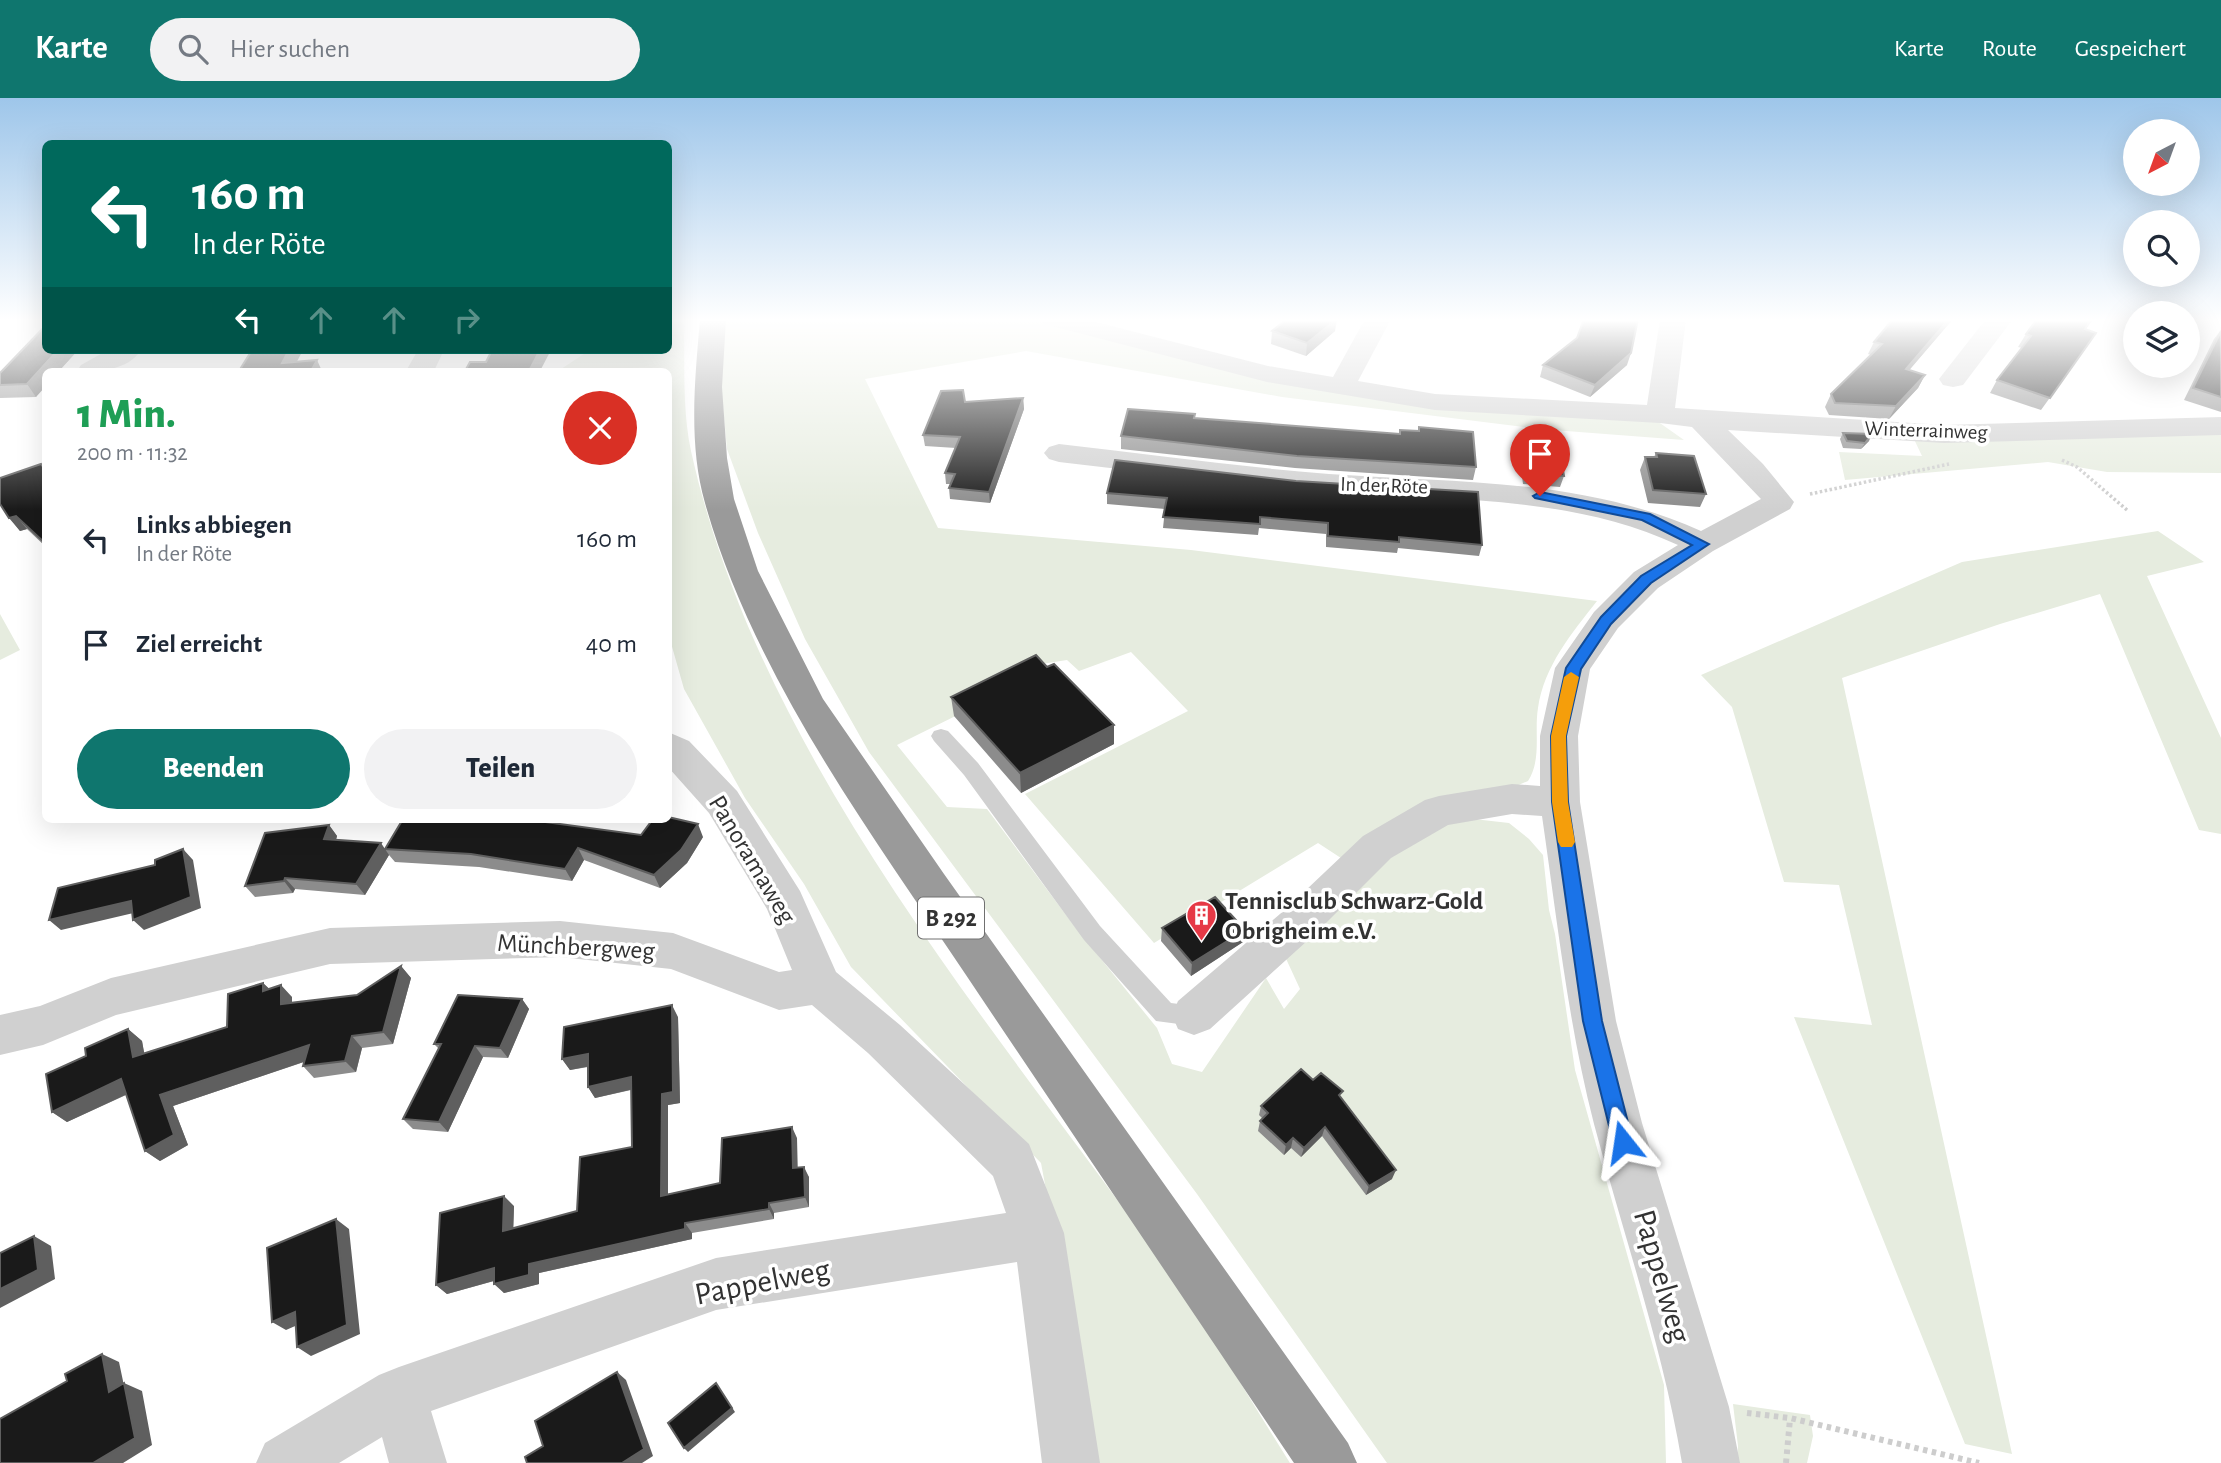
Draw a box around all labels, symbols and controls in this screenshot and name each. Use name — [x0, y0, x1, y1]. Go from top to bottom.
search box — [150, 18, 640, 81]
icon: search — [174, 30, 212, 68]
text: Karte — [35, 32, 108, 65]
text: Hier suchen — [230, 36, 350, 62]
text: Karte — [1894, 37, 1944, 61]
text: Route — [1982, 37, 2037, 61]
text: Gespeichert — [2075, 37, 2186, 61]
north arrow — [2123, 119, 2200, 196]
map controls — [2123, 119, 2200, 378]
icon: left — [77, 168, 168, 259]
text: 160 m — [192, 170, 306, 219]
button: search — [2123, 210, 2200, 287]
text: In der Röte — [192, 228, 326, 260]
icon: left — [229, 301, 267, 339]
icon: ahead — [302, 301, 340, 339]
icon: ahead — [375, 301, 413, 339]
icon: right — [448, 301, 486, 339]
button: layers — [2123, 301, 2200, 378]
button: close — [563, 391, 637, 465]
text: 1 Min. — [77, 393, 176, 435]
street label: Winterrainweg — [1864, 418, 1989, 443]
pin — [1510, 424, 1570, 496]
icon: arrive — [1521, 435, 1559, 473]
text: 200 m · 11:32 — [77, 442, 188, 465]
street label: In der Röte — [1340, 473, 1428, 498]
text: Links abbiegen — [136, 512, 292, 538]
icon: left — [77, 521, 115, 559]
text: 160 m — [577, 526, 637, 552]
text: In der Röte — [136, 543, 232, 566]
icon: arrive — [77, 626, 115, 664]
text: Ziel erreicht — [136, 631, 262, 657]
text: 40 m — [586, 631, 637, 657]
button: Beenden — [77, 729, 350, 809]
button: Teilen — [364, 729, 637, 809]
street label: Panoramaweg — [704, 791, 801, 928]
place label: Tennisclub Schwarz-Gold Obrigheim e.V. — [1225, 888, 1484, 944]
road number: B 292 — [918, 898, 984, 938]
building icon: Tennisclub Schwarz-Gold Obrigheim e.V. — [1185, 898, 1219, 942]
street label: Münchbergweg — [496, 930, 656, 964]
position arrow — [1586, 1105, 1660, 1179]
street label: Pappelweg — [1628, 1206, 1696, 1347]
street label: Pappelweg — [692, 1253, 833, 1311]

